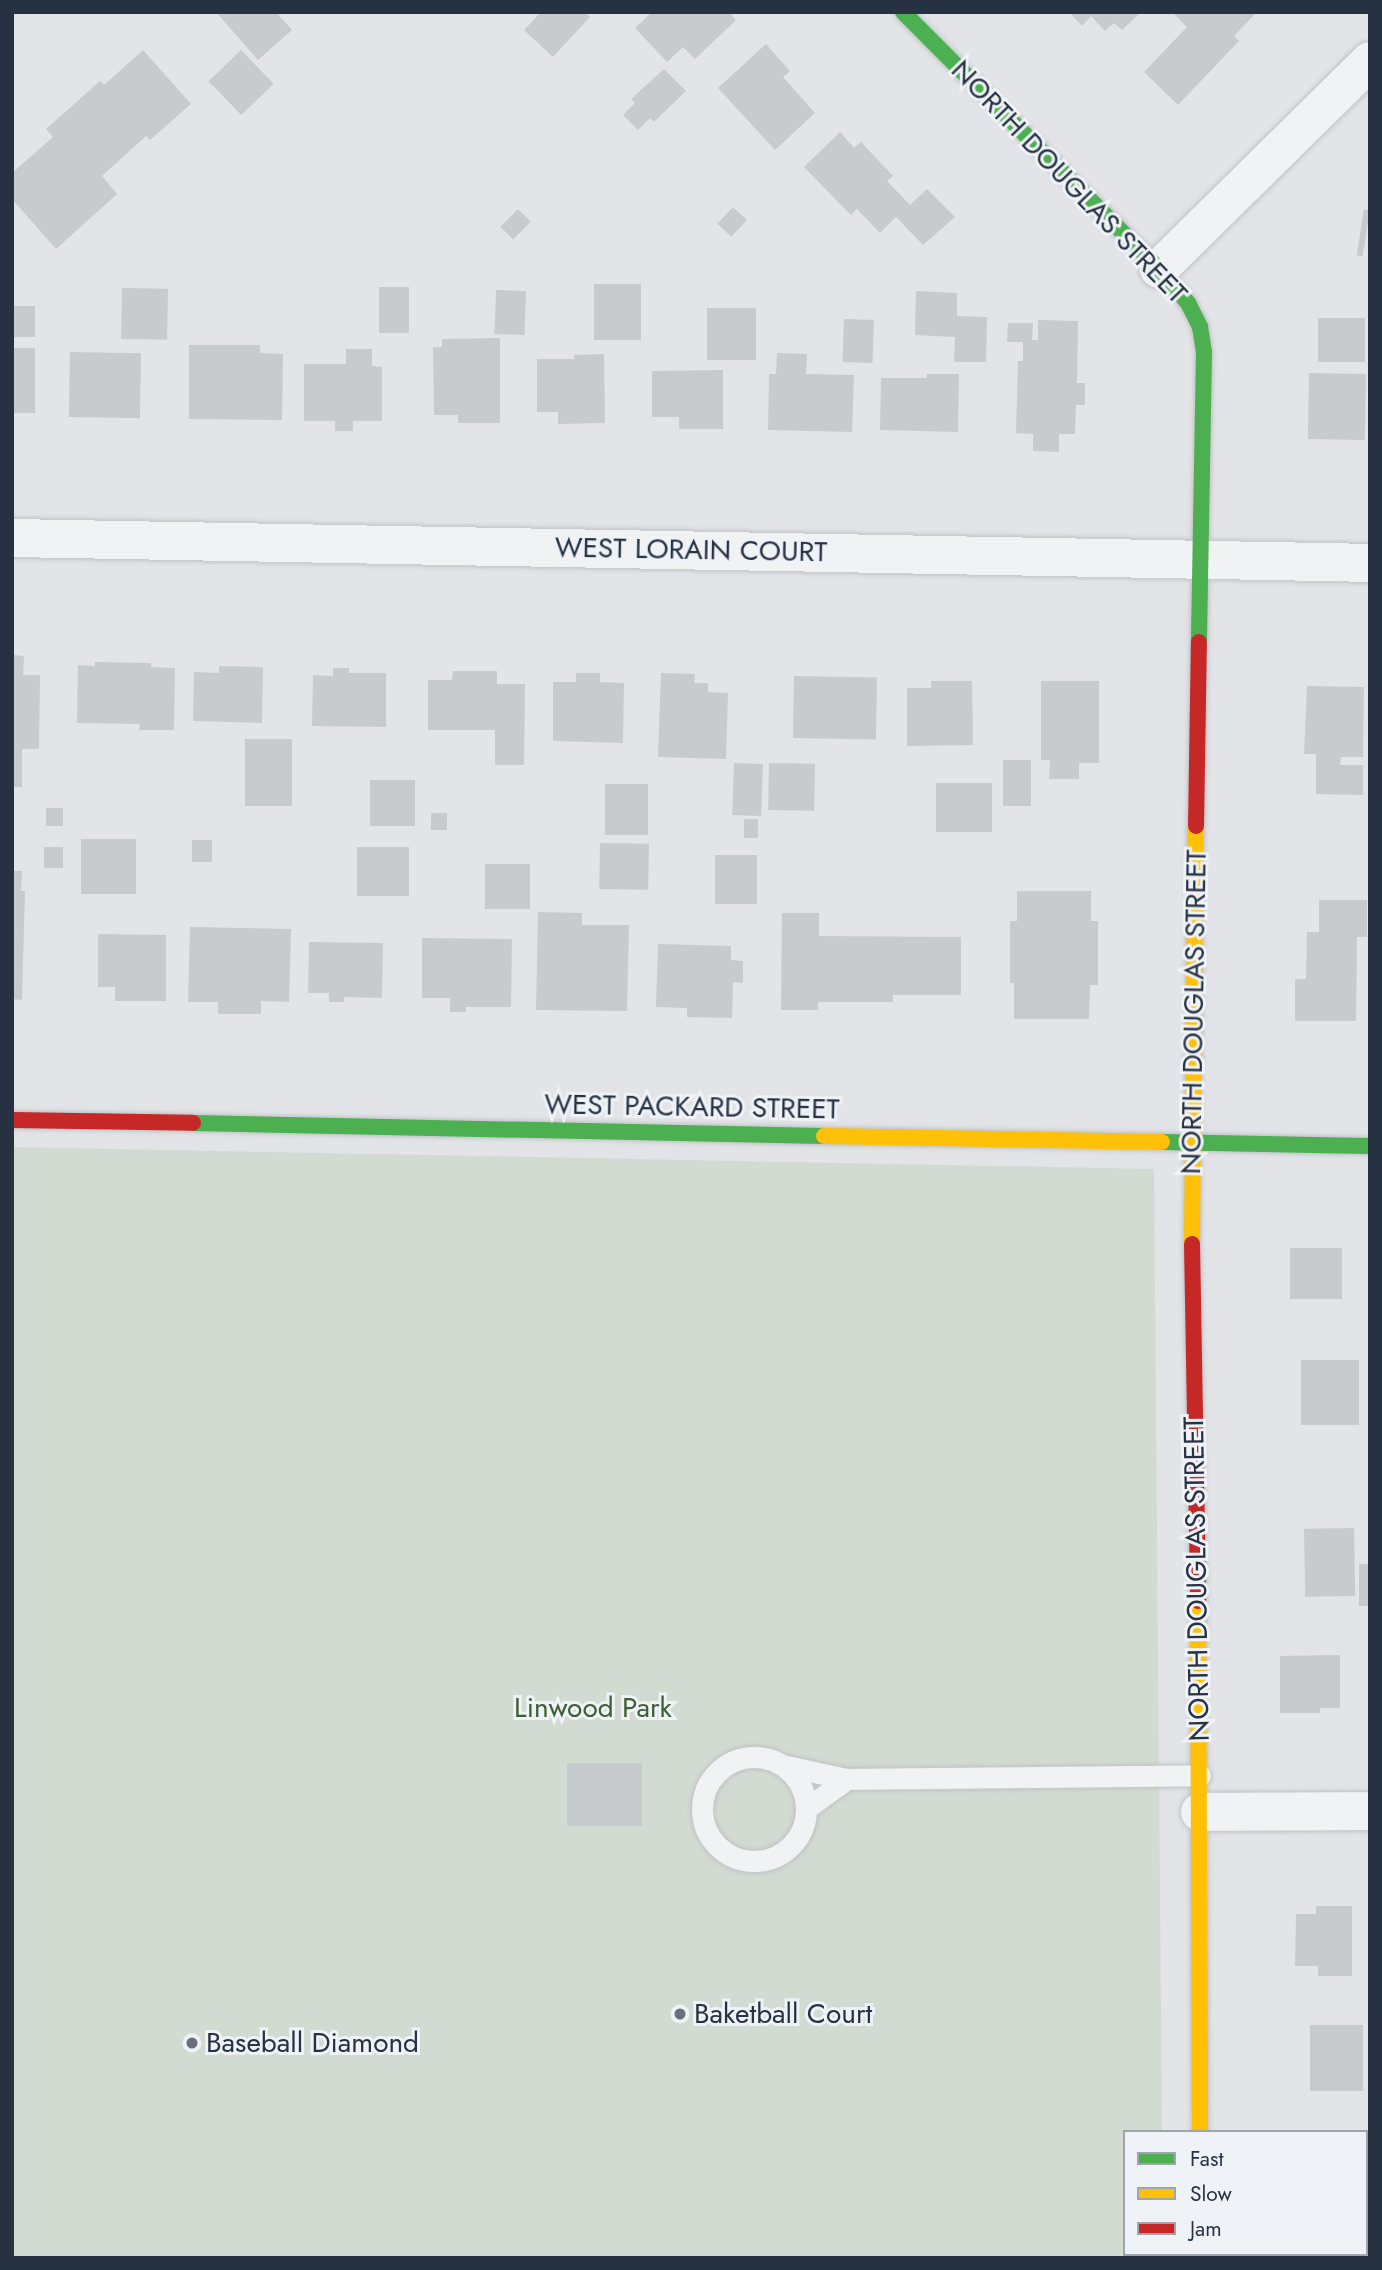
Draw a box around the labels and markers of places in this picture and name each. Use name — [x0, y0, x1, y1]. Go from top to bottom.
place label: Baketball Court — [694, 1997, 872, 2031]
marker: Baketball Court — [672, 2006, 688, 2022]
place label: Baseball Diamond — [206, 2026, 419, 2060]
marker: Baseball Diamond — [184, 2035, 200, 2051]

